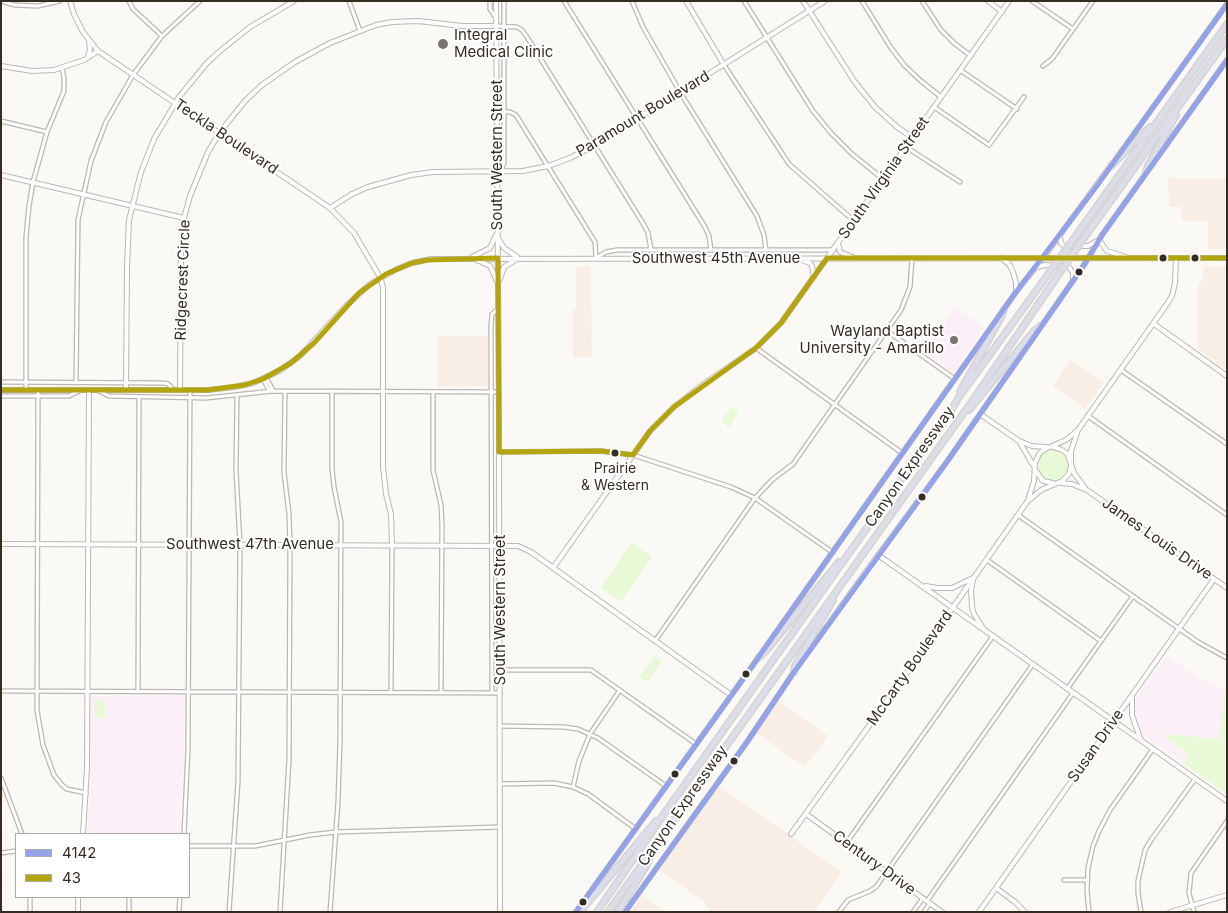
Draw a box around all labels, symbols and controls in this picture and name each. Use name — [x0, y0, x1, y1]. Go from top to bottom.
place label: Integral Medical Clinic — [454, 26, 553, 61]
marker: Integral Medical Clinic — [436, 37, 450, 51]
street label: Paramount Boulevard — [573, 67, 713, 161]
street label: South Western Street — [488, 80, 506, 230]
street label: Teckla Boulevard — [171, 96, 281, 178]
street label: South Virginia Street — [835, 113, 933, 243]
street label: Ridgecrest Circle — [172, 219, 194, 341]
street label: Southwest 45th Avenue — [632, 249, 800, 267]
unlabelled marker — [1158, 253, 1168, 263]
unlabelled marker — [1190, 253, 1200, 263]
unlabelled marker — [1074, 267, 1084, 277]
place label: Wayland Baptist University - Amarillo — [800, 322, 944, 357]
marker: Wayland Baptist University - Amarillo — [948, 334, 960, 346]
street label: Canyon Expressway — [861, 403, 959, 531]
marker: Prairie & Western — [610, 448, 620, 458]
place label: Prairie & Western — [581, 461, 649, 494]
unlabelled marker — [917, 492, 927, 502]
street label: James Louis Drive — [1098, 494, 1216, 584]
street label: Southwest 47th Avenue — [166, 535, 334, 553]
street label: South Western Street — [491, 535, 509, 685]
street label: McCarty Boulevard — [864, 607, 956, 729]
unlabelled marker — [741, 669, 751, 679]
street label: Susan Drive — [1064, 706, 1128, 786]
street label: Canyon Expressway — [634, 742, 732, 870]
unlabelled marker — [729, 756, 739, 766]
unlabelled marker — [670, 769, 680, 779]
street label: Century Drive — [829, 827, 919, 899]
legend — [15, 833, 190, 898]
text: 4142 — [62, 843, 96, 862]
text: 43 — [62, 868, 81, 887]
unlabelled marker — [578, 897, 588, 907]

